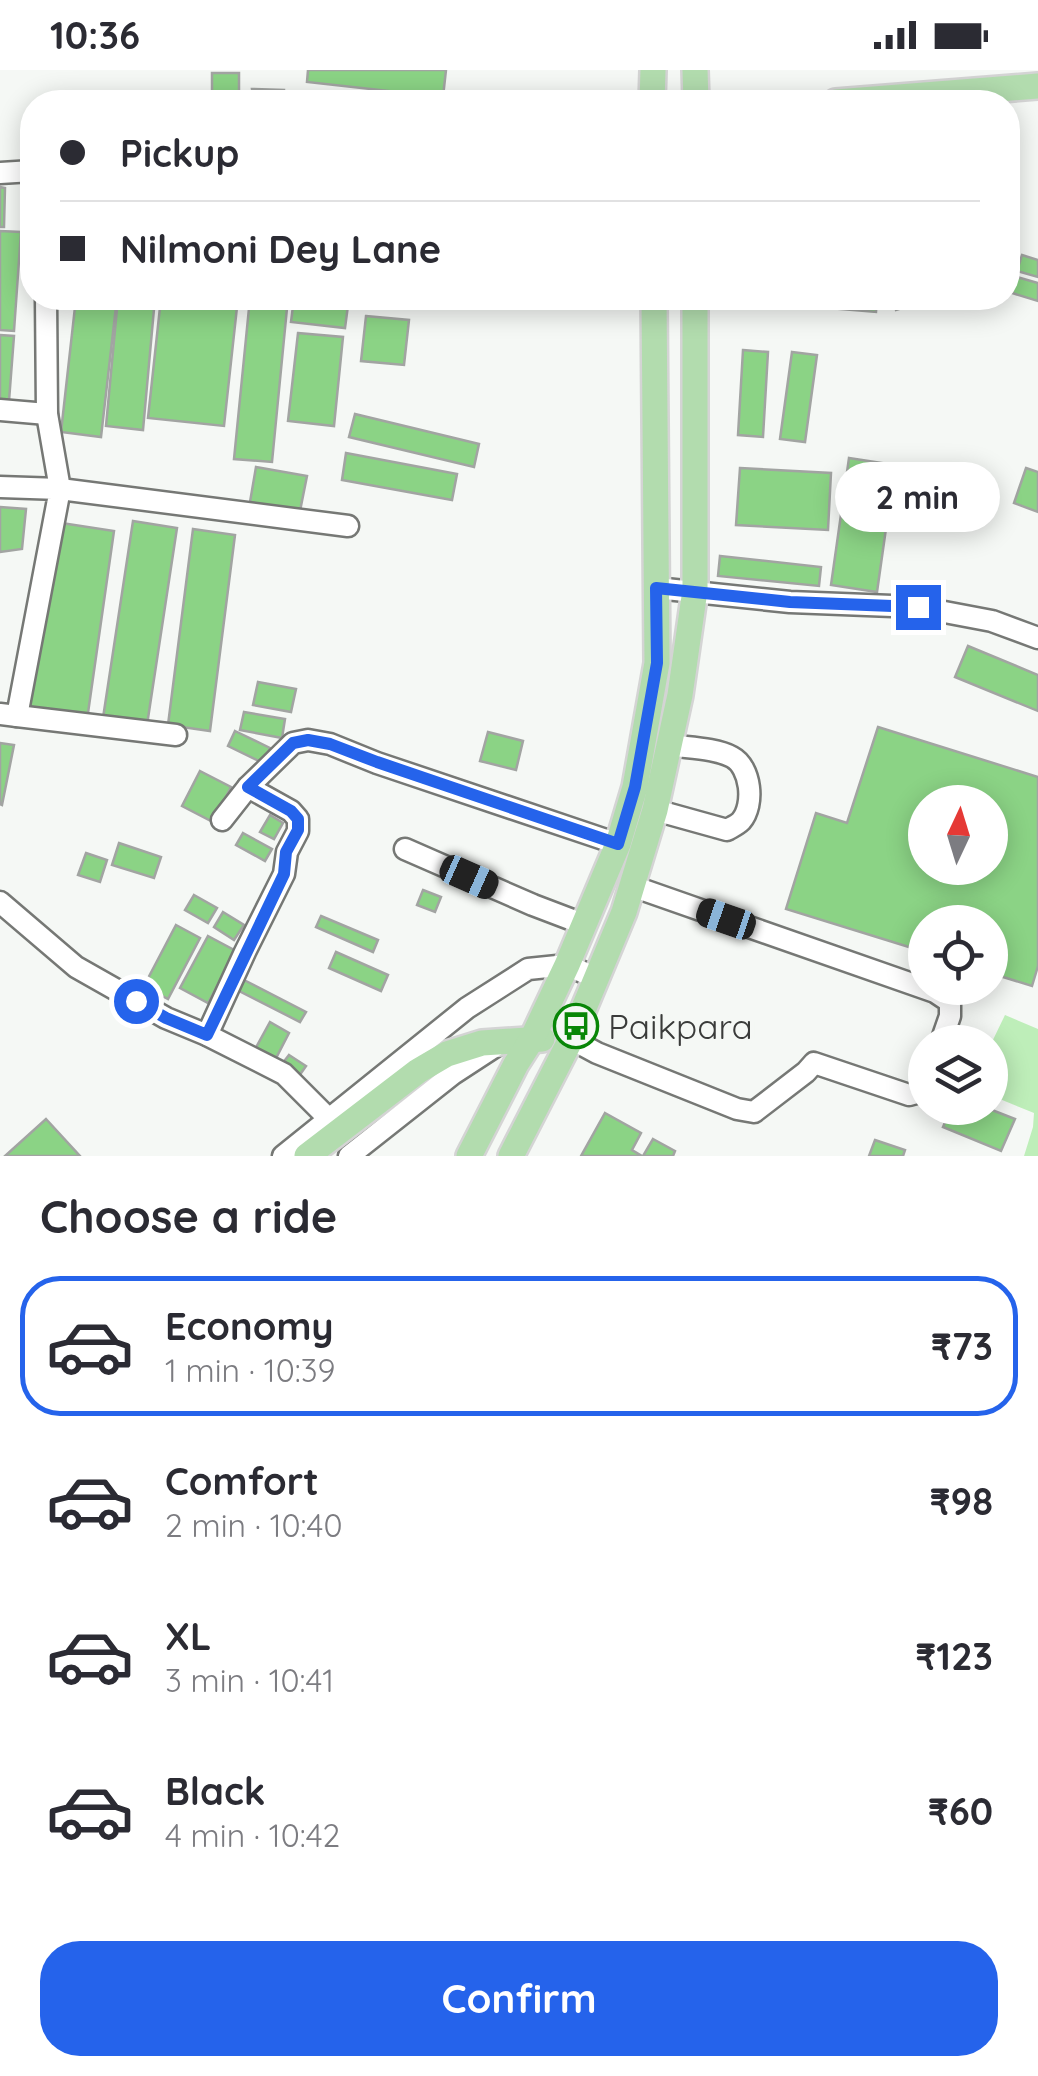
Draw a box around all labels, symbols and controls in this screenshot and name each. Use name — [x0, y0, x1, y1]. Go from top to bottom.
text: 10:36 — [50, 11, 140, 59]
text: Pickup — [120, 129, 239, 177]
text: Nilmoni Dey Lane — [120, 225, 441, 273]
callout: 2 min — [836, 462, 1000, 532]
text: 2 min — [876, 477, 959, 517]
route end — [896, 585, 941, 630]
north arrow — [908, 785, 1008, 885]
map controls — [908, 785, 1008, 1125]
car — [435, 851, 503, 903]
car — [693, 895, 759, 943]
button: locate — [908, 905, 1008, 1005]
route start — [114, 979, 159, 1024]
bus stop icon: Paikpara — [553, 1003, 599, 1049]
place label: Paikpara — [608, 1004, 753, 1048]
button: layers — [908, 1025, 1008, 1125]
text: Choose a ride — [40, 1188, 337, 1244]
icon: car — [45, 1301, 135, 1391]
text: Economy — [165, 1302, 334, 1350]
text: ₹73 — [931, 1322, 993, 1370]
text: 1 min · 10:39 — [165, 1350, 335, 1390]
icon: car — [45, 1456, 135, 1546]
text: Comfort — [165, 1457, 319, 1505]
text: ₹98 — [930, 1477, 993, 1525]
text: 2 min · 10:40 — [165, 1505, 342, 1545]
icon: car — [45, 1611, 135, 1701]
text: XL — [165, 1612, 211, 1660]
text: ₹123 — [915, 1632, 993, 1680]
text: 3 min · 10:41 — [165, 1660, 334, 1700]
icon: car — [45, 1766, 135, 1856]
text: Black — [165, 1767, 265, 1815]
text: ₹60 — [928, 1787, 993, 1835]
text: 4 min · 10:42 — [165, 1815, 340, 1855]
button: Confirm — [40, 1941, 998, 2056]

